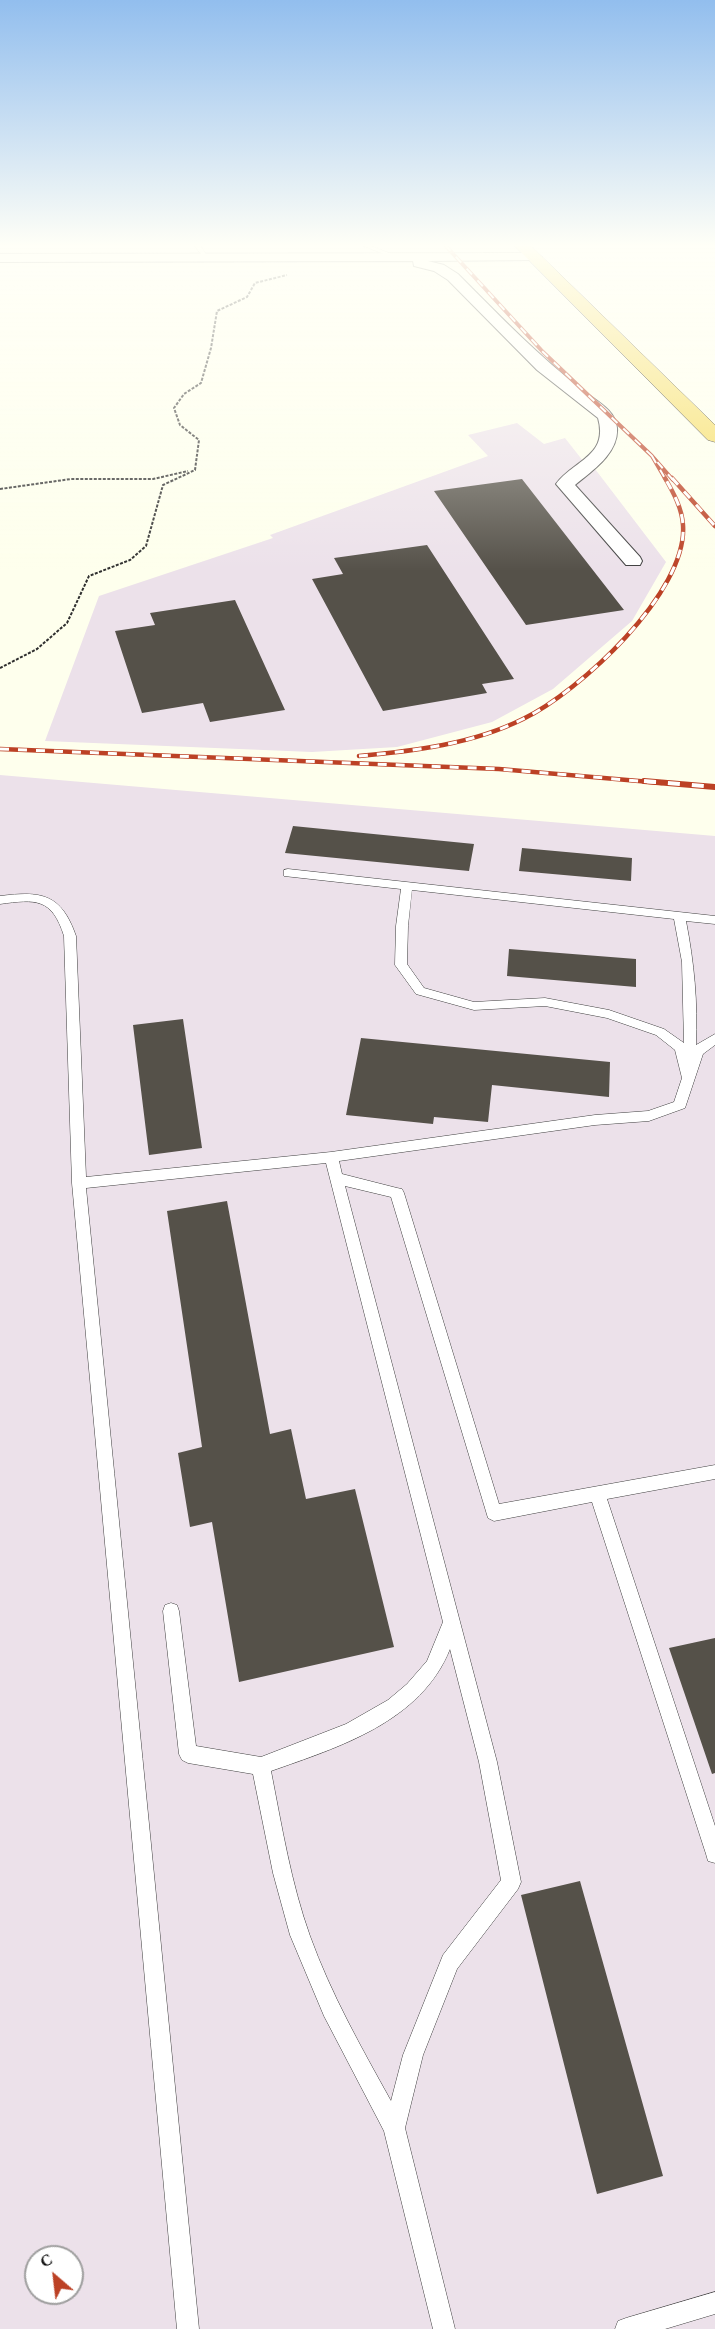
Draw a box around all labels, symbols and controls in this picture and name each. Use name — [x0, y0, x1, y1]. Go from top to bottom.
north arrow — [24, 2245, 84, 2305]
text: С — [36, 2248, 57, 2274]

